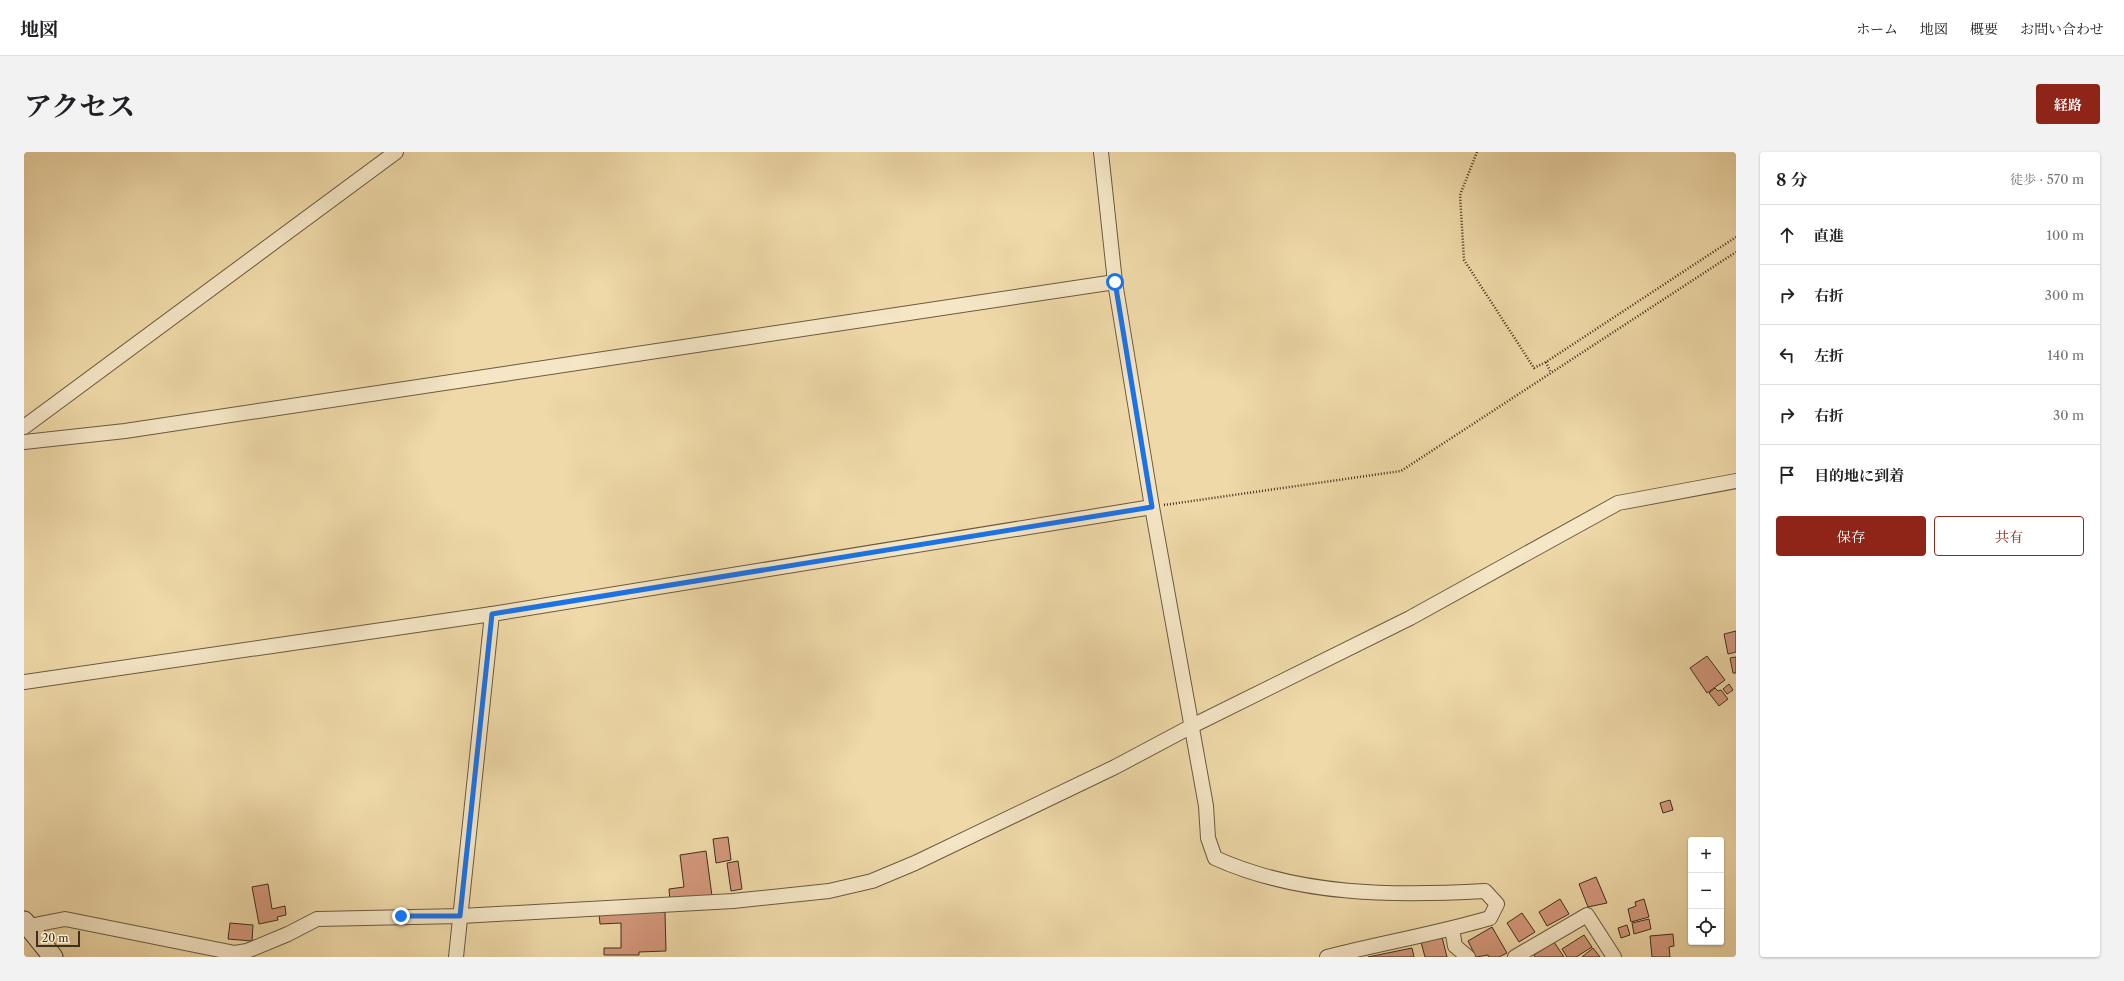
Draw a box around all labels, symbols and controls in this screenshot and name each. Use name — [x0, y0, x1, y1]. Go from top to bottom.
text: 地図 — [20, 18, 58, 41]
text: ホーム — [1856, 20, 1898, 38]
text: 地図 — [1920, 20, 1948, 38]
text: 概要 — [1970, 20, 1998, 38]
text: お問い合わせ — [2020, 20, 2104, 38]
button: 経路 — [2036, 84, 2100, 124]
text: アクセス — [24, 89, 135, 123]
text: 8 分 — [1776, 170, 1808, 190]
text: 徒歩 · 570 m — [2010, 171, 2084, 187]
icon: ahead — [1776, 224, 1798, 246]
text: 直進 — [1814, 226, 1844, 245]
text: 100 m — [2046, 227, 2084, 243]
route start — [1106, 273, 1124, 291]
icon: right — [1776, 284, 1798, 306]
text: 右折 — [1814, 286, 1844, 305]
text: 300 m — [2045, 287, 2084, 303]
icon: left — [1776, 344, 1798, 366]
text: 左折 — [1814, 346, 1844, 365]
text: 140 m — [2047, 347, 2084, 363]
icon: right — [1776, 404, 1798, 426]
text: 右折 — [1814, 406, 1844, 425]
text: 30 m — [2053, 407, 2084, 423]
icon: arrive — [1776, 464, 1798, 486]
text: 目的地に到着 — [1814, 466, 1904, 485]
button: 保存 — [1776, 516, 1926, 556]
button: 共有 — [1934, 516, 2084, 556]
map controls — [1688, 837, 1724, 945]
button: + — [1688, 837, 1724, 873]
button: − — [1688, 873, 1724, 909]
route end — [392, 907, 410, 925]
button: locate — [1688, 909, 1724, 945]
scale bar — [36, 929, 80, 948]
text: 20 m — [42, 931, 68, 945]

